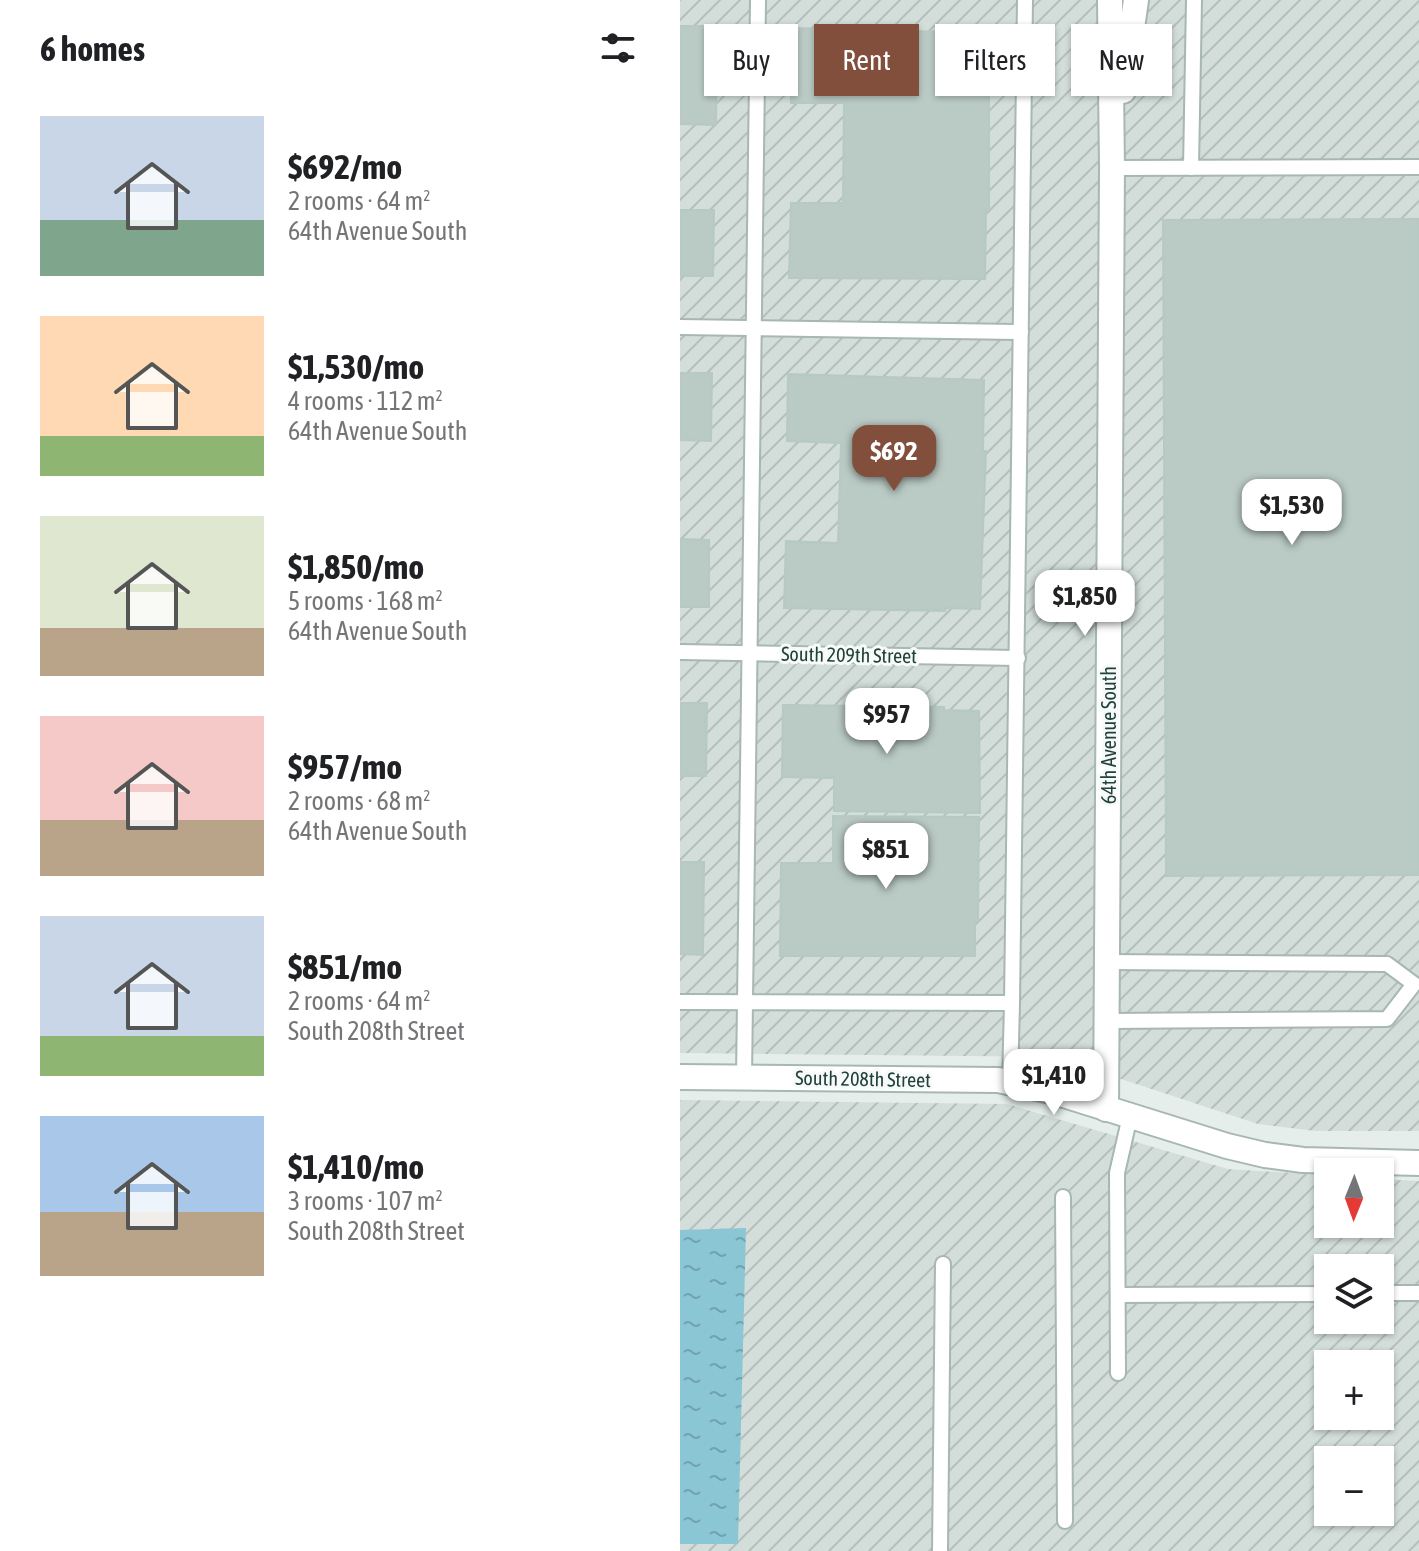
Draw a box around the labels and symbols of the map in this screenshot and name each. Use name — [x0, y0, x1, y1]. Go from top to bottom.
pin: $692 — [847, 425, 941, 493]
pin: $1,530 — [1227, 479, 1357, 547]
pin: $1,850 — [1020, 570, 1150, 638]
street label: South 209th Street — [781, 642, 917, 667]
street label: 64th Avenue South — [1097, 666, 1120, 804]
pin: $957 — [840, 688, 934, 756]
pin: $851 — [839, 823, 933, 891]
pin: $1,410 — [989, 1049, 1119, 1117]
street label: South 208th Street — [795, 1066, 931, 1091]
north arrow — [1314, 1158, 1394, 1238]

